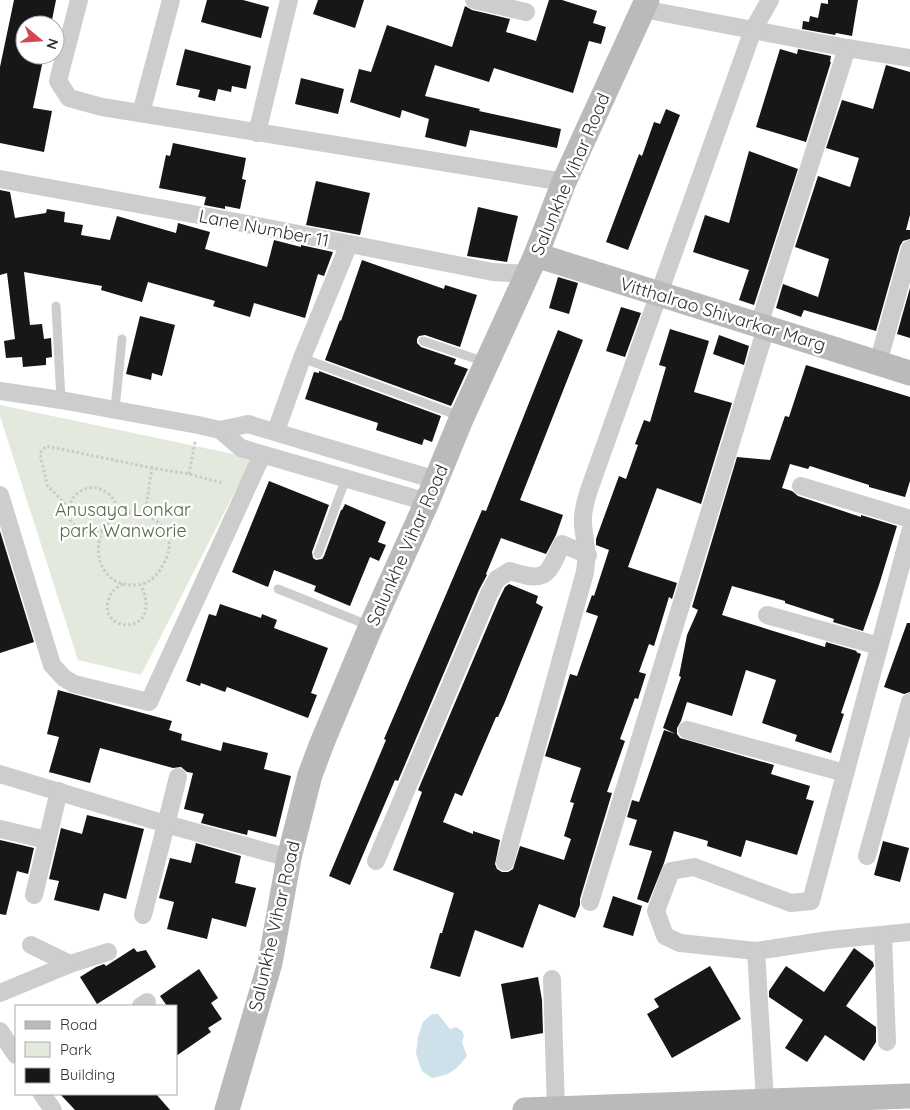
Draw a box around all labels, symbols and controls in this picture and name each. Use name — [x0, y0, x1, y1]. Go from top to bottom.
north arrow — [15, 15, 65, 65]
text: N — [42, 36, 63, 52]
street label: Salunkhe Vihar Road — [525, 89, 615, 259]
street label: Lane Number 11 — [197, 204, 331, 252]
street label: Vitthalrao Shivarkar Marg — [617, 272, 829, 356]
street label: Salunkhe Vihar Road — [361, 461, 453, 629]
park label: Anusaya Lonkar park Wanworie — [55, 498, 191, 542]
street label: Salunkhe Vihar Road — [243, 839, 305, 1013]
legend — [15, 1005, 178, 1095]
text: Road — [60, 1015, 97, 1034]
text: Park — [60, 1040, 92, 1059]
text: Building — [60, 1065, 115, 1084]

